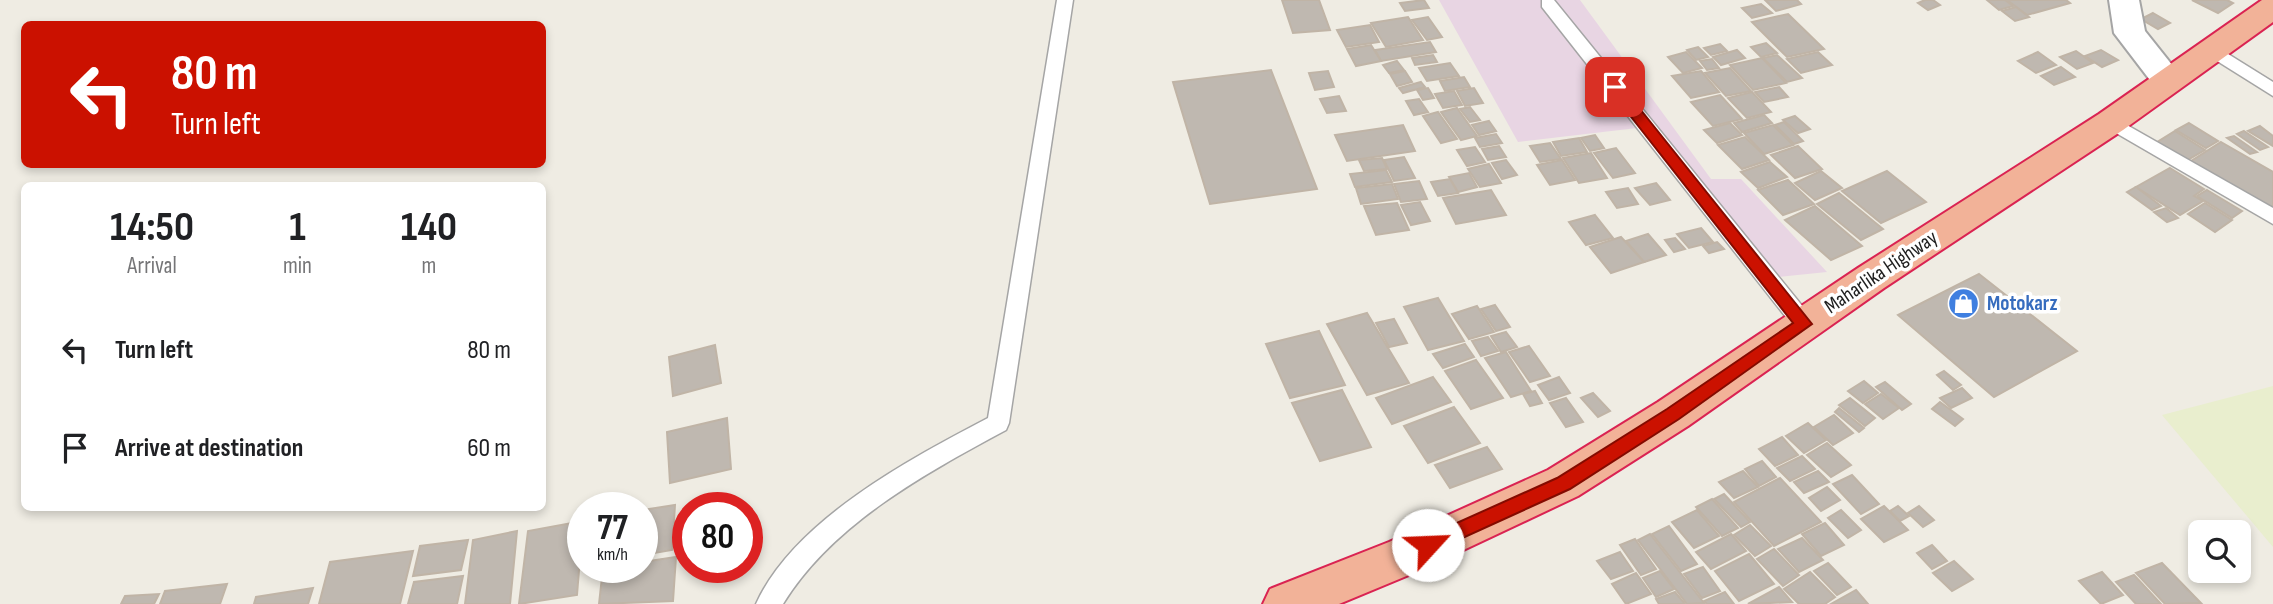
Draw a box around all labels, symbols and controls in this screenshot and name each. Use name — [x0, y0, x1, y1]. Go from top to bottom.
text: 80 m — [171, 45, 258, 104]
icon: left — [56, 49, 147, 140]
pin — [1585, 57, 1645, 117]
icon: arrive — [1596, 68, 1634, 106]
text: Turn left — [171, 105, 261, 144]
text: 14:50 — [110, 202, 194, 253]
text: 1 — [289, 202, 306, 253]
text: 140 — [401, 202, 457, 253]
street label: Maharlika Highway — [1820, 225, 1942, 319]
text: Arrival — [127, 252, 177, 280]
text: min — [283, 252, 312, 280]
text: m — [422, 252, 436, 280]
shop icon: Motokarz — [1947, 286, 1981, 320]
place label: Motokarz — [1987, 291, 2057, 316]
icon: left — [56, 331, 94, 369]
text: Turn left — [115, 335, 193, 366]
text: 80 m — [467, 335, 511, 366]
icon: arrive — [56, 429, 94, 467]
text: Arrive at destination — [115, 433, 303, 464]
text: 60 m — [467, 433, 511, 464]
speed limit sign: 80 — [672, 492, 763, 583]
text: 77 — [597, 507, 628, 550]
position arrow — [1391, 508, 1465, 582]
map controls — [2188, 520, 2251, 583]
button: search — [2188, 520, 2251, 583]
text: km/h — [597, 544, 628, 565]

